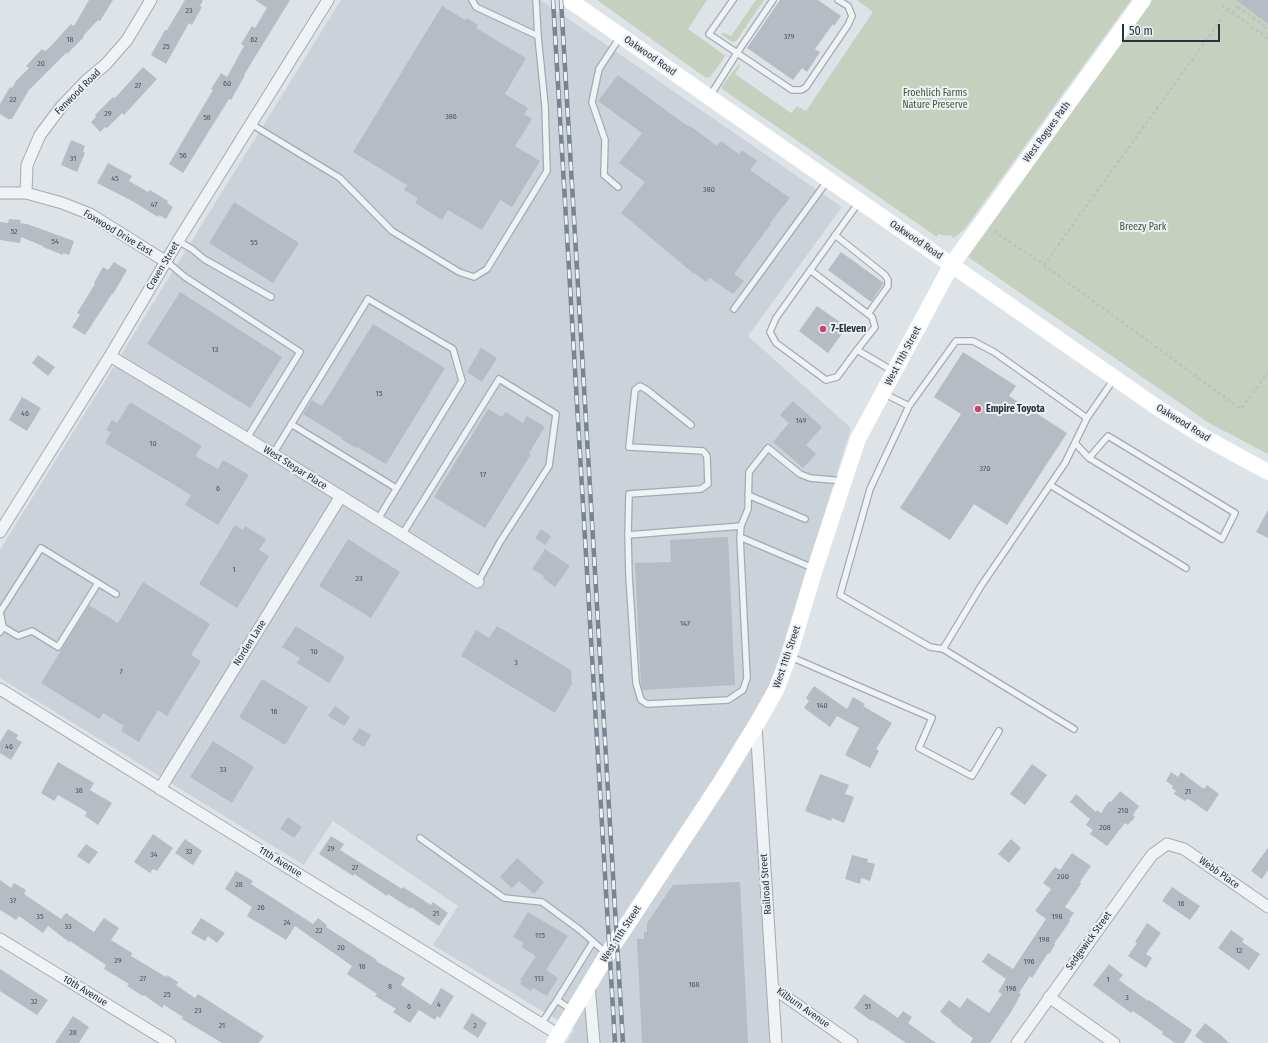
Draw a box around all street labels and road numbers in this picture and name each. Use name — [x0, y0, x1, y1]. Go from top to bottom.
street label: Oakwood Road — [621, 34, 679, 78]
street label: Fenwood Road — [53, 67, 103, 117]
street label: West Rogues Path — [1021, 99, 1073, 165]
street label: Foxwood Drive East — [81, 208, 155, 258]
street label: Oakwood Road — [887, 218, 945, 262]
street label: Craven Street — [144, 240, 182, 292]
street label: West 11th Street — [882, 324, 924, 388]
street label: Oakwood Road — [1154, 402, 1212, 444]
street label: West Stepar Place — [261, 444, 329, 492]
street label: Norden Lane — [231, 618, 269, 668]
street label: West 11th Street — [771, 624, 803, 690]
street label: 11th Avenue — [256, 844, 304, 880]
street label: Railroad Street — [758, 853, 774, 915]
street label: Webb Place — [1196, 855, 1242, 891]
street label: West 11th Street — [598, 903, 644, 965]
street label: Sedgewick Street — [1064, 909, 1114, 973]
street label: 10th Avenue — [60, 973, 110, 1009]
street label: Kilburn Avenue — [774, 985, 832, 1031]

